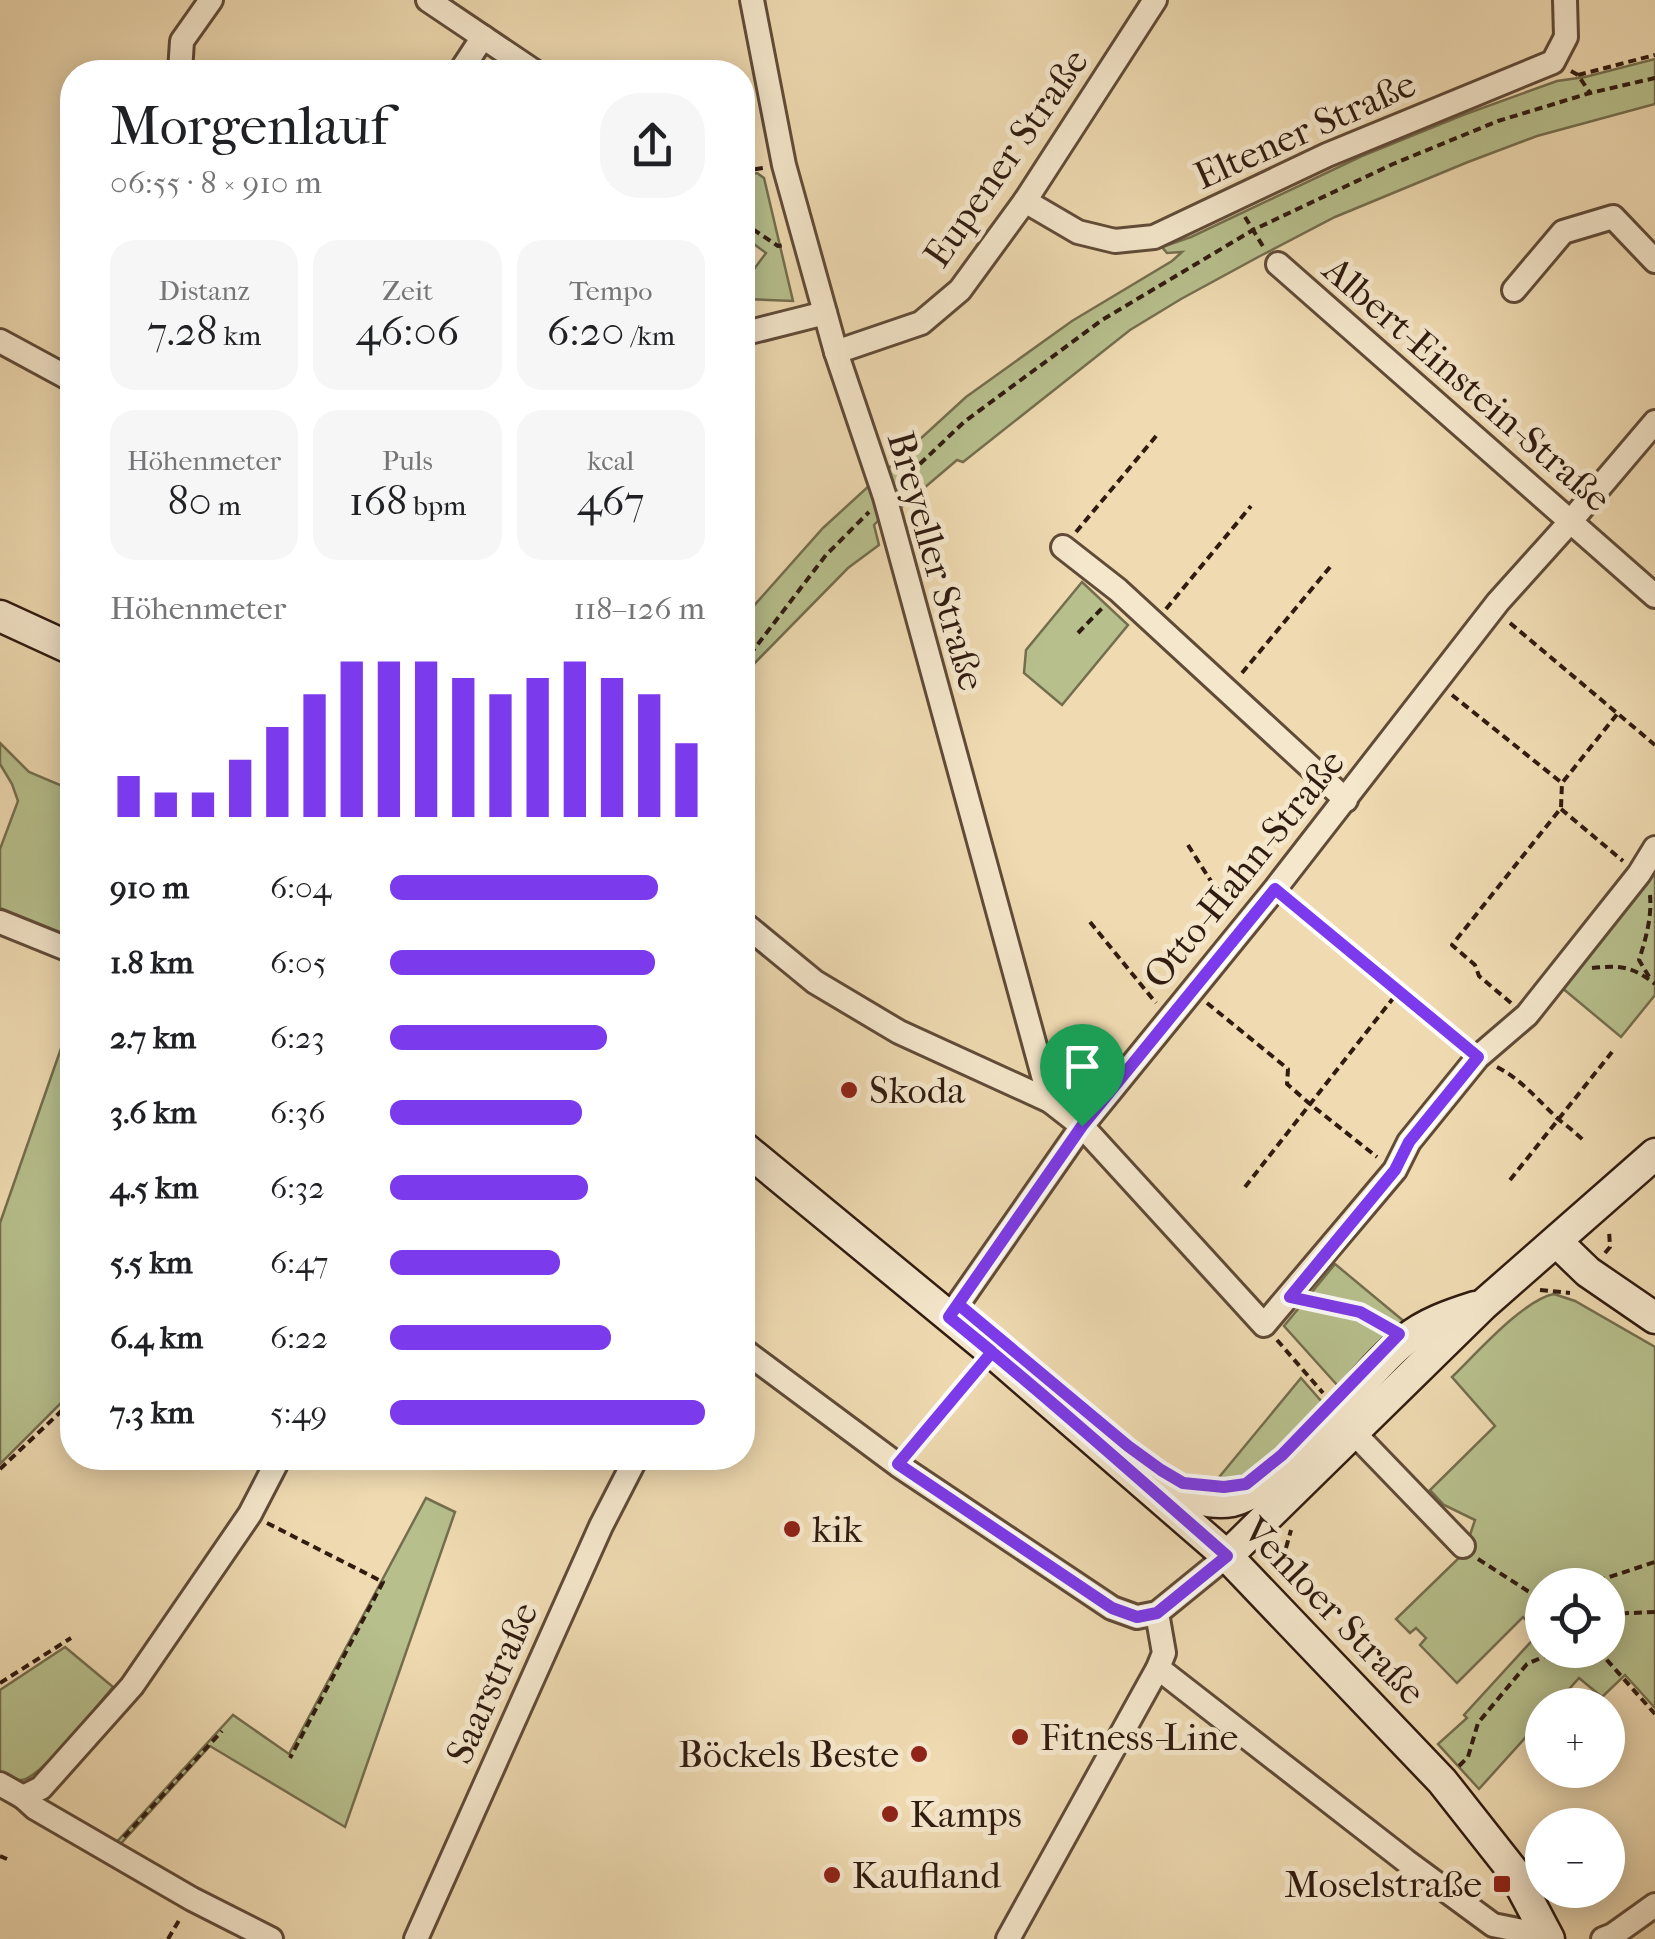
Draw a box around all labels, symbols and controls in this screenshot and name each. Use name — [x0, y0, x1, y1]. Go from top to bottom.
street label: Eupener Straße — [914, 40, 1098, 276]
street label: Eltener Straße — [1187, 61, 1423, 199]
button: share — [600, 93, 705, 198]
text: Morgenlauf — [110, 94, 389, 158]
text: 06:55 · 8 × 910 m — [110, 164, 322, 201]
street label: Albert-Einstein-Straße — [1313, 246, 1620, 521]
text: Distanz — [158, 274, 250, 307]
text: Zeit — [382, 274, 433, 307]
text: Tempo — [569, 274, 652, 307]
text: 7.28 — [147, 307, 217, 356]
text: 46:06 — [356, 307, 459, 356]
text: 6:20 — [547, 307, 624, 356]
text: km — [217, 319, 261, 352]
text: /km — [624, 319, 675, 352]
street label: Breyeller Straße — [878, 426, 994, 696]
text: Höhenmeter — [127, 444, 281, 477]
text: Puls — [382, 444, 433, 477]
text: kcal — [587, 444, 634, 477]
text: 80 — [167, 477, 212, 526]
text: 168 — [349, 477, 407, 526]
text: 467 — [577, 477, 645, 526]
text: m — [212, 489, 241, 522]
text: bpm — [407, 489, 466, 522]
text: Höhenmeter — [110, 590, 286, 627]
text: 118–126 m — [573, 590, 705, 627]
street label: Otto-Hahn-Straße — [1134, 741, 1354, 997]
text: 910 m — [110, 869, 189, 906]
text: 6:04 — [270, 869, 331, 906]
text: 1.8 km — [110, 944, 194, 981]
text: 6:05 — [270, 944, 327, 981]
text: 2.7 km — [110, 1019, 196, 1056]
text: 6:23 — [270, 1019, 325, 1056]
pin — [1040, 1024, 1125, 1127]
icon: arrive — [1055, 1039, 1110, 1094]
place label: Skoda — [869, 1068, 966, 1113]
marker: Skoda — [838, 1079, 860, 1101]
text: 3.6 km — [110, 1094, 197, 1131]
text: 6:36 — [270, 1094, 326, 1131]
text: 4.5 km — [110, 1169, 198, 1206]
text: 6:32 — [270, 1169, 325, 1206]
text: 5.5 km — [110, 1244, 192, 1281]
text: 6:47 — [270, 1244, 329, 1281]
text: 6.4 km — [110, 1319, 203, 1356]
text: 6:22 — [270, 1319, 328, 1356]
text: 7.3 km — [110, 1394, 194, 1431]
text: 5:49 — [270, 1394, 327, 1431]
place label: kik — [812, 1507, 863, 1552]
street label: Venloer Straße — [1233, 1507, 1434, 1714]
marker: kik — [781, 1518, 803, 1540]
map controls — [1525, 1568, 1625, 1908]
button: locate — [1525, 1568, 1625, 1668]
street label: Saarstraße — [436, 1595, 548, 1771]
button: + — [1525, 1688, 1625, 1788]
place label: Fitness-Line — [1040, 1715, 1238, 1760]
marker: Fitness-Line — [1009, 1726, 1031, 1748]
place label: Böckels Beste — [678, 1732, 899, 1777]
marker: Böckels Beste — [908, 1743, 930, 1765]
place label: Kamps — [910, 1792, 1022, 1837]
marker: Kamps — [879, 1803, 901, 1825]
button: − — [1525, 1808, 1625, 1908]
place label: Kaufland — [852, 1853, 1001, 1898]
place label: Moselstraße — [1284, 1862, 1482, 1907]
marker: Kaufland — [821, 1864, 843, 1886]
marker: Moselstraße — [1491, 1873, 1513, 1895]

